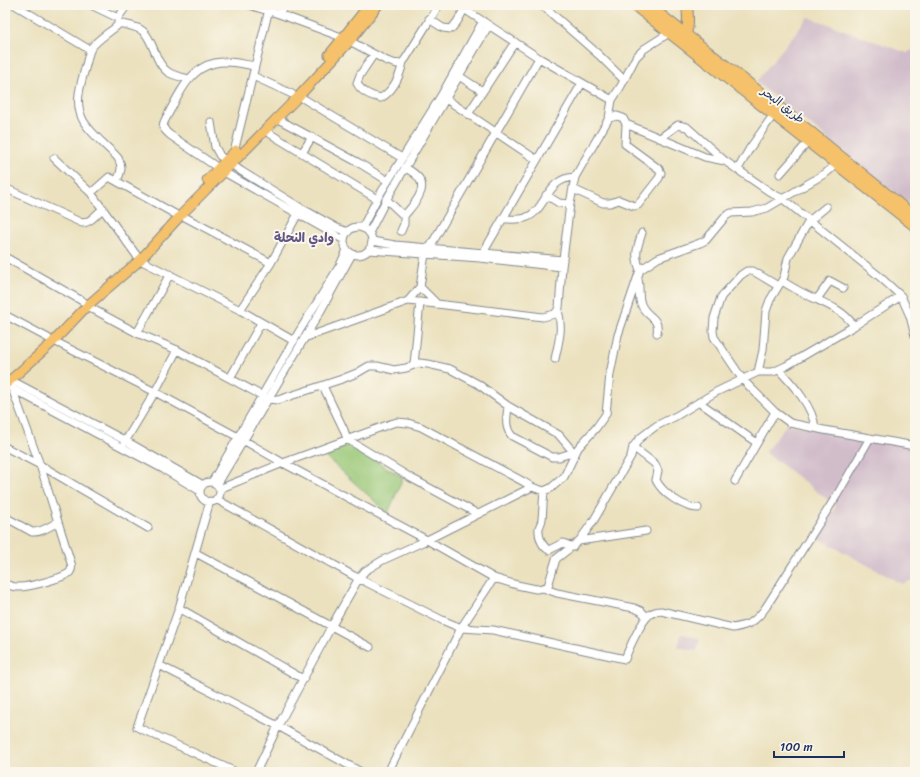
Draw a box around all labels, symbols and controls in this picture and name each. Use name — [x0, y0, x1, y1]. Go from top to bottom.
street label: طريق البحر — [755, 80, 810, 129]
district label: وادي النحلة — [274, 226, 334, 249]
scale bar — [774, 733, 844, 759]
text: 100 m — [780, 736, 813, 758]

